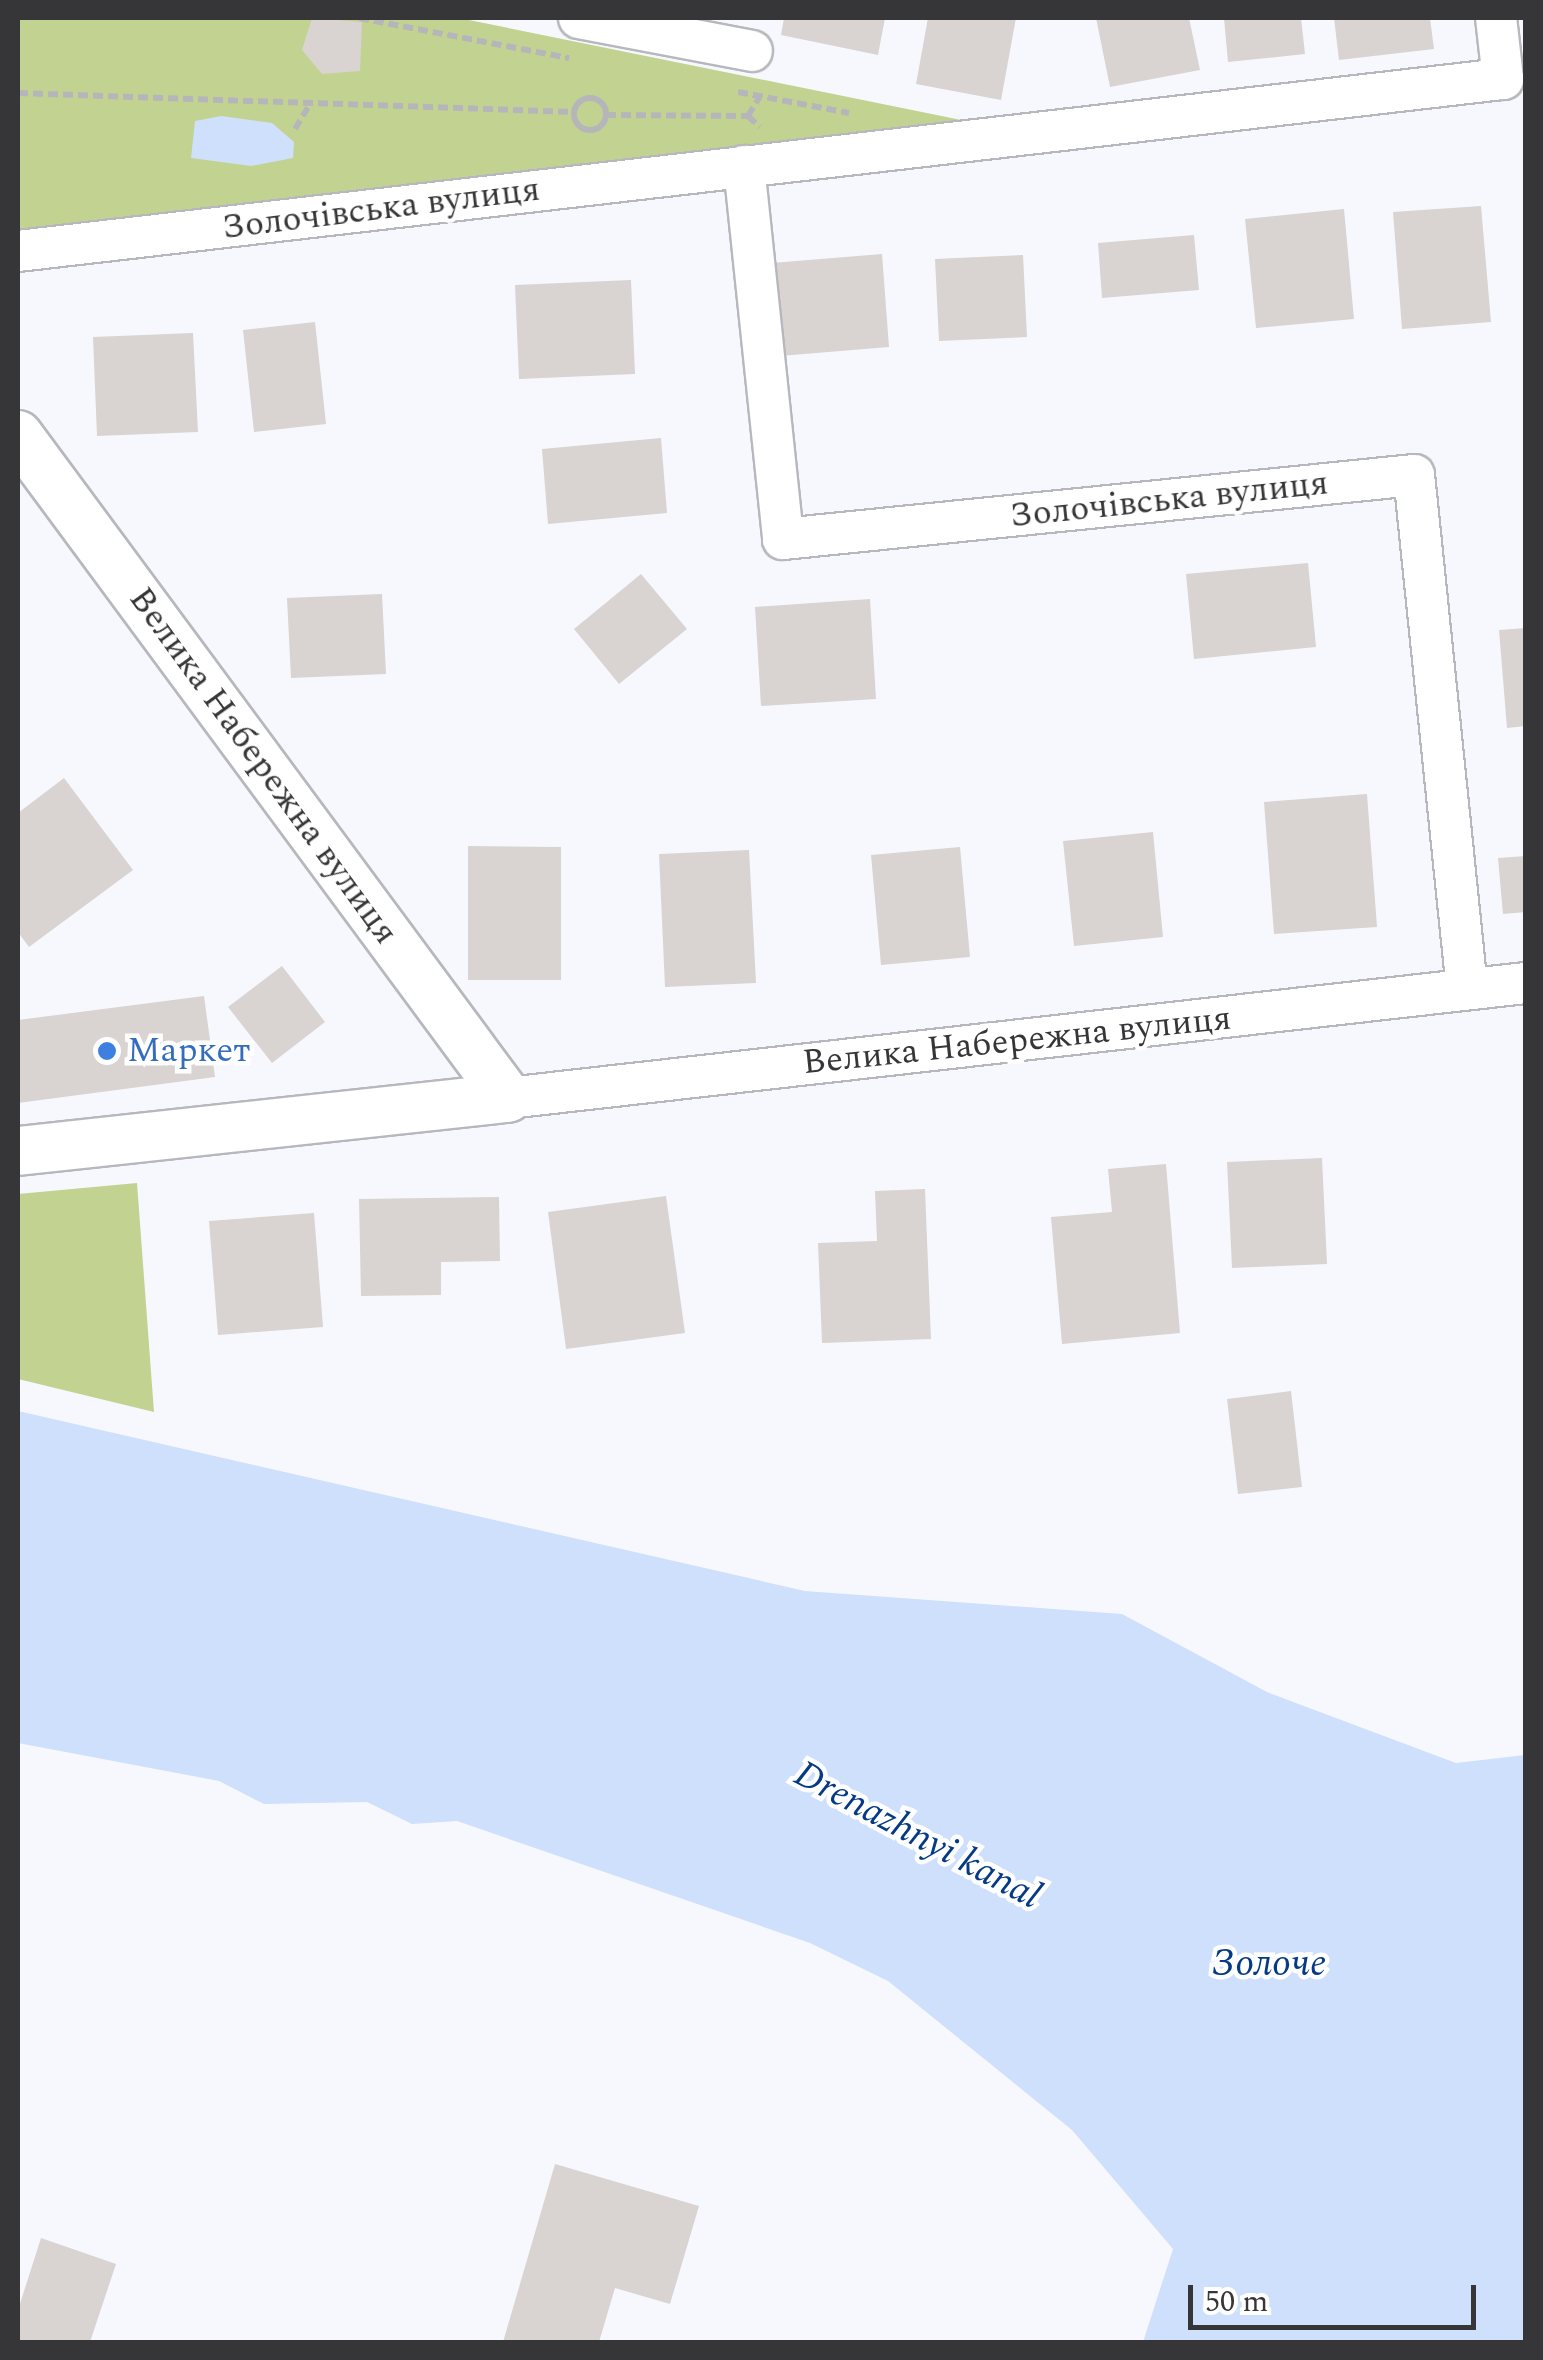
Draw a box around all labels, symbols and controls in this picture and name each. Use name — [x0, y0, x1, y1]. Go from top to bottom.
street label: Золочівська вулиця — [220, 169, 542, 249]
street label: Золочівська вулиця — [1008, 462, 1330, 538]
street label: Велика Набережна вулиця — [119, 579, 407, 953]
street label: Велика Набережна вулиця — [801, 998, 1233, 1084]
place label: Маркет — [127, 1030, 251, 1072]
marker: Маркет — [96, 1040, 118, 1062]
water label: Drenazhnyi kanal — [786, 1752, 1048, 1920]
water label: Золоче — [1211, 1942, 1327, 1988]
scale bar — [1193, 2265, 1480, 2327]
text: 50 m — [1205, 2279, 1268, 2325]

